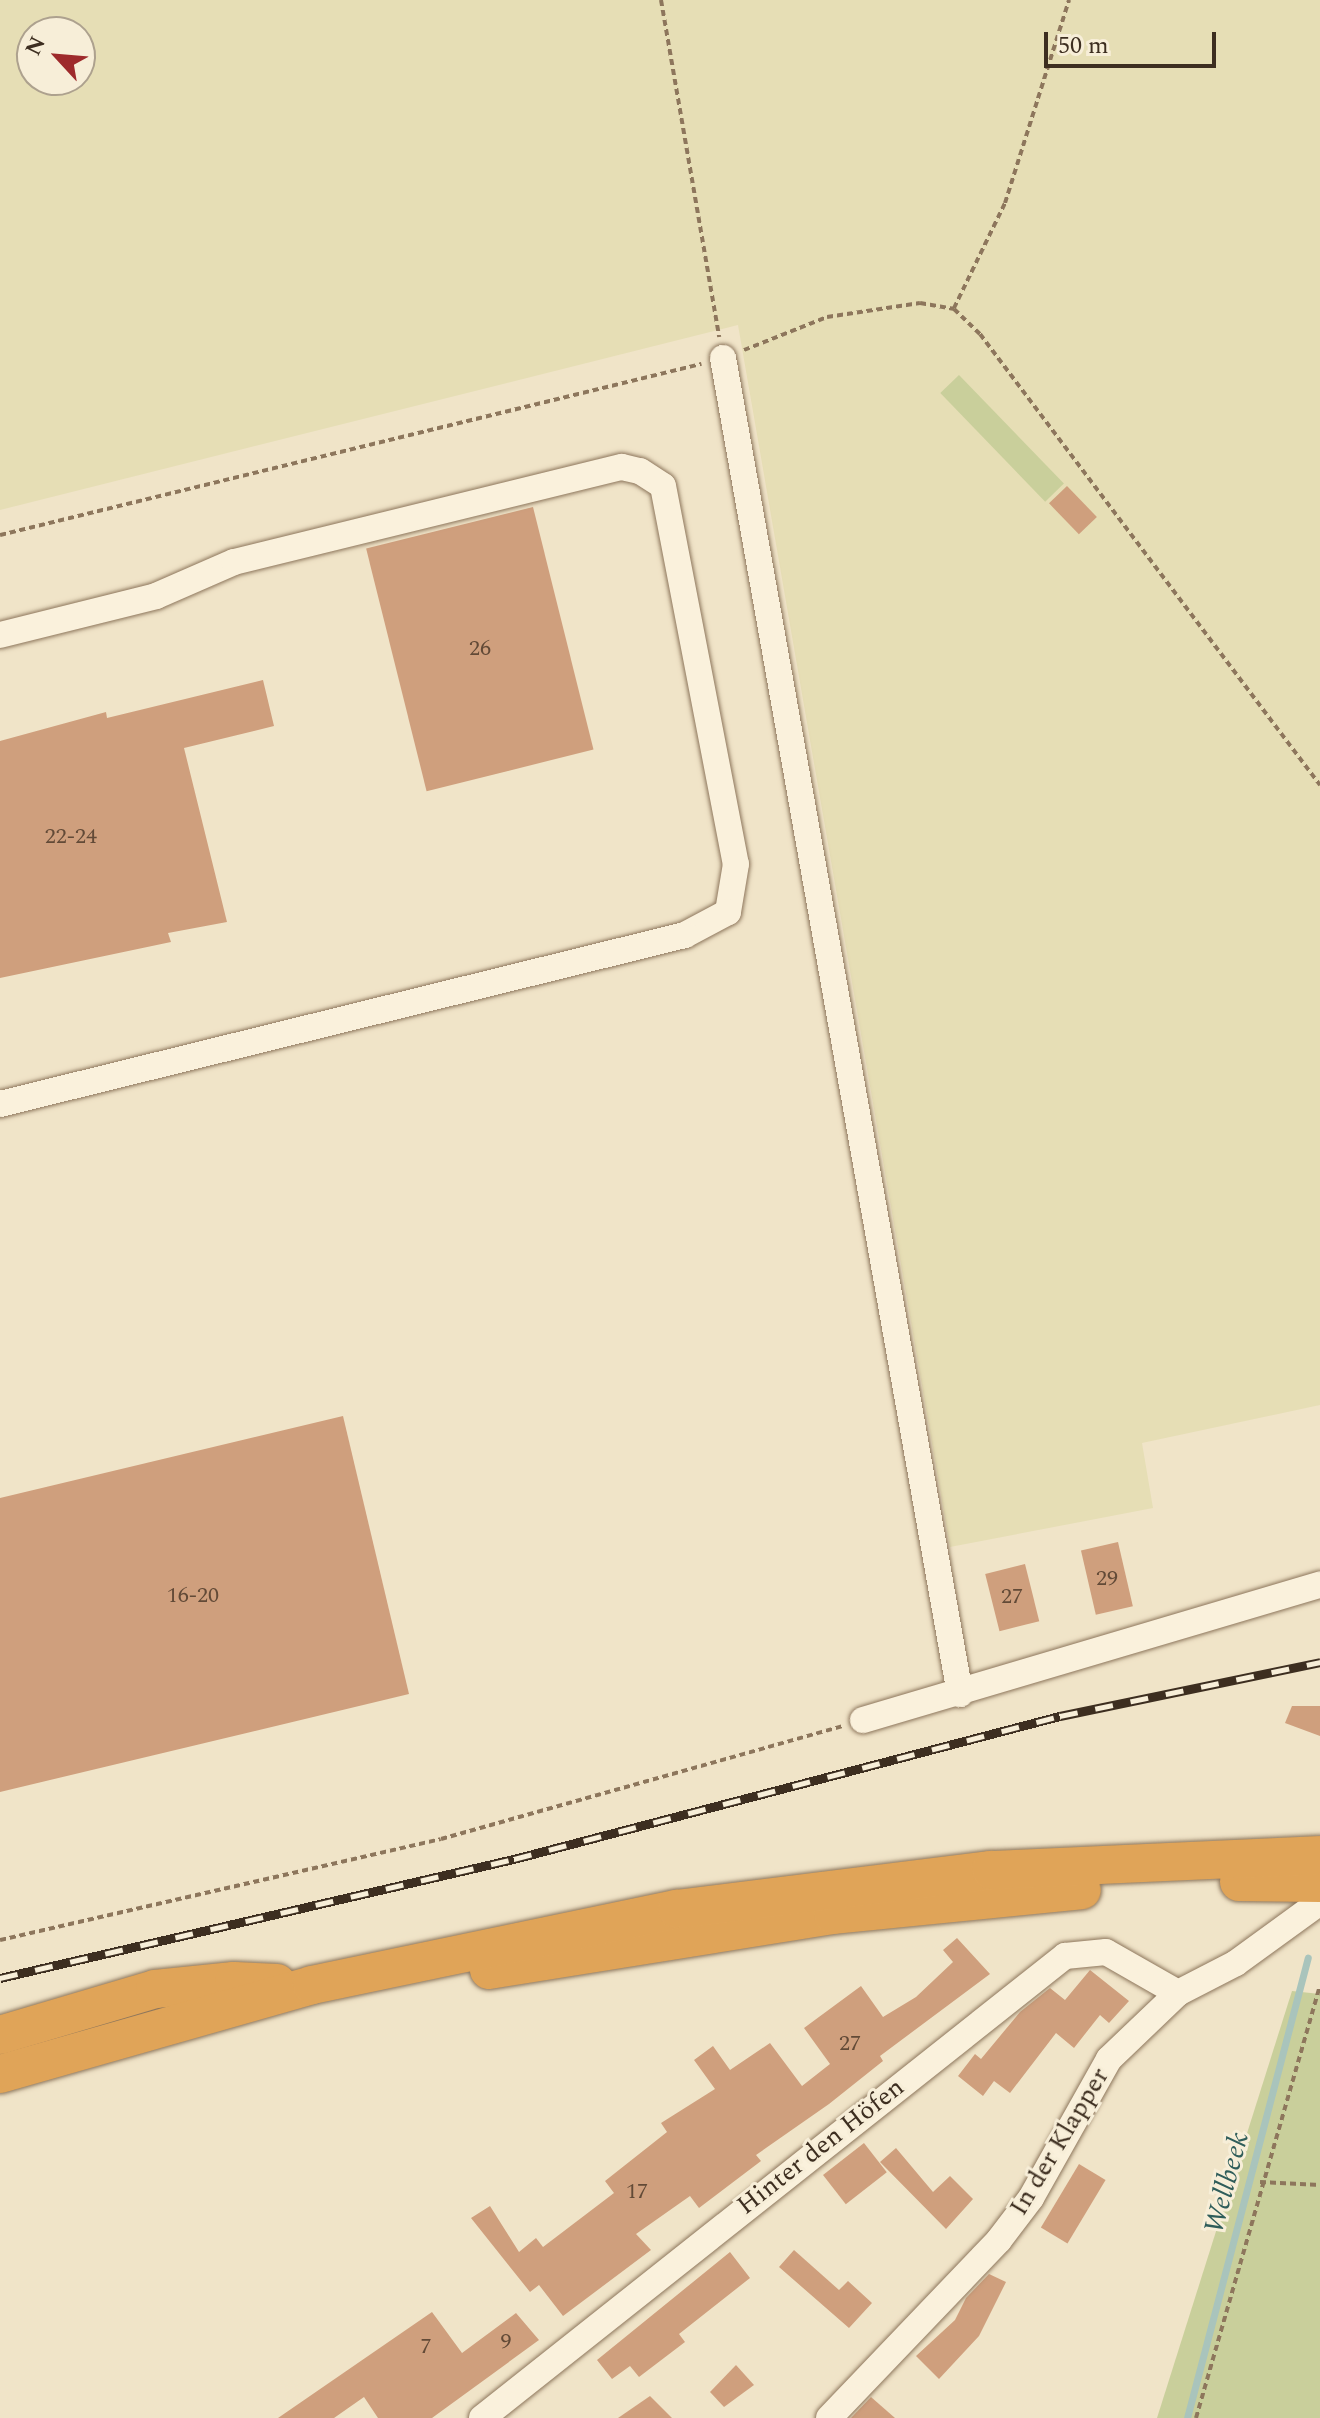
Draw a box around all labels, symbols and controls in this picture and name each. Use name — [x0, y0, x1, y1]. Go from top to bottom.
north arrow — [16, 16, 96, 96]
scale bar — [1048, 16, 1220, 66]
text: 50 m — [1058, 28, 1109, 64]
text: N — [17, 31, 55, 61]
house number: 26 — [469, 636, 491, 662]
house number: 22-24 — [45, 824, 97, 850]
house number: 29 — [1096, 1566, 1118, 1592]
house number: 16-20 — [167, 1583, 219, 1609]
house number: 27 — [1001, 1584, 1023, 1610]
house number: 27 — [839, 2031, 861, 2057]
street label: In der Klapper — [1004, 2062, 1116, 2222]
street label: Hinter den Höfen — [731, 2072, 911, 2222]
water label: Wellbeek — [1197, 2129, 1257, 2237]
house number: 17 — [626, 2179, 648, 2205]
house number: 9 — [501, 2329, 511, 2355]
house number: 7 — [421, 2334, 431, 2360]

